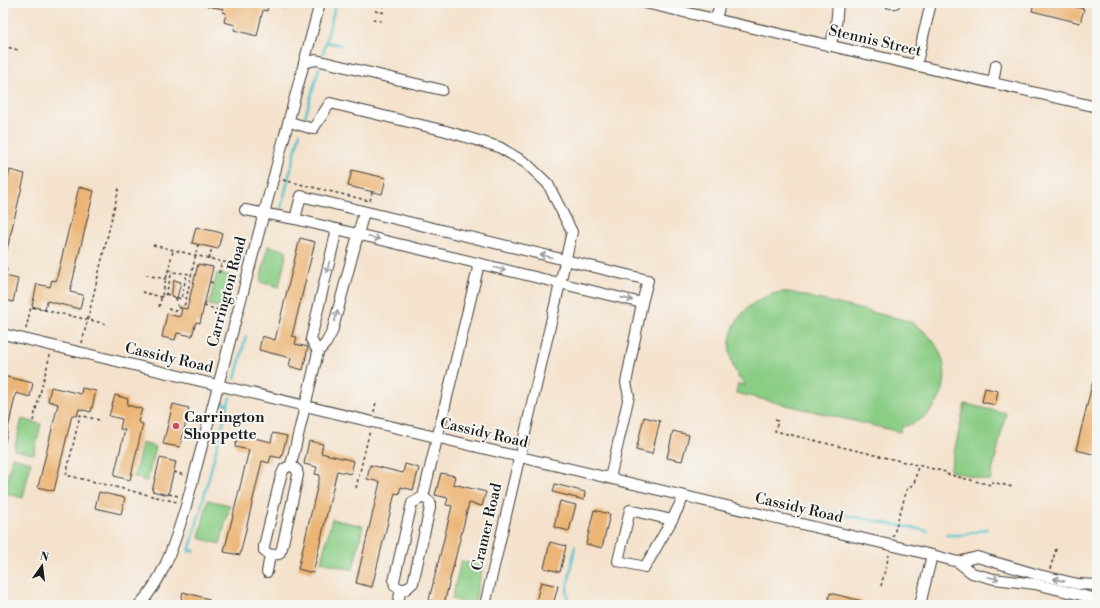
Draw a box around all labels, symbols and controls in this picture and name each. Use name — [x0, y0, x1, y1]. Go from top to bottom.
street label: Stennis Street — [827, 21, 924, 61]
street label: Carrington Road — [203, 234, 251, 349]
one-way arrow — [367, 235, 380, 242]
one-way arrow — [540, 251, 553, 259]
one-way arrow — [324, 260, 332, 273]
one-way arrow — [493, 266, 506, 274]
one-way arrow — [620, 296, 633, 304]
one-way arrow — [333, 310, 340, 323]
street label: Cassidy Road — [123, 339, 215, 377]
place label: Carrington Shoppette — [184, 408, 265, 444]
street label: Cassidy Road — [438, 414, 530, 452]
marker: Carrington Shoppette — [171, 421, 181, 431]
street label: Cramer Road — [468, 481, 506, 573]
street label: Cassidy Road — [753, 489, 845, 527]
north arrow — [22, 546, 62, 586]
text: N — [38, 549, 50, 565]
one-way arrow — [986, 574, 999, 582]
one-way arrow — [1052, 575, 1065, 583]

